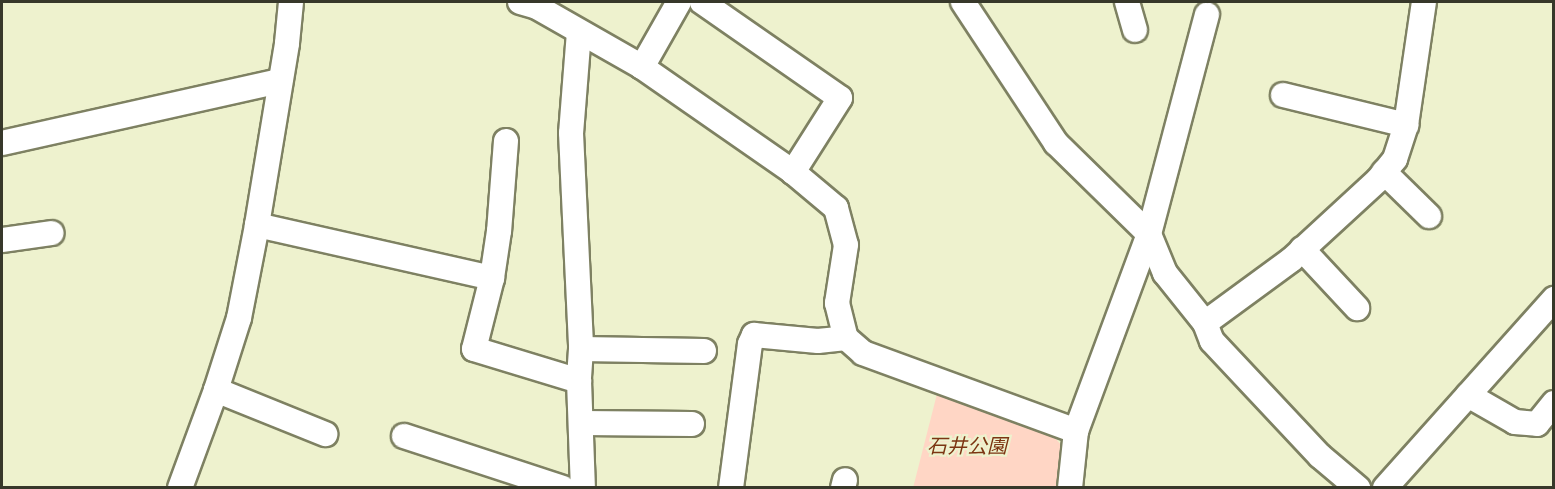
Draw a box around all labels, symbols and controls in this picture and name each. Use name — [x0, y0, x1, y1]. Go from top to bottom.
park label: 石井公園 — [927, 433, 1007, 457]

